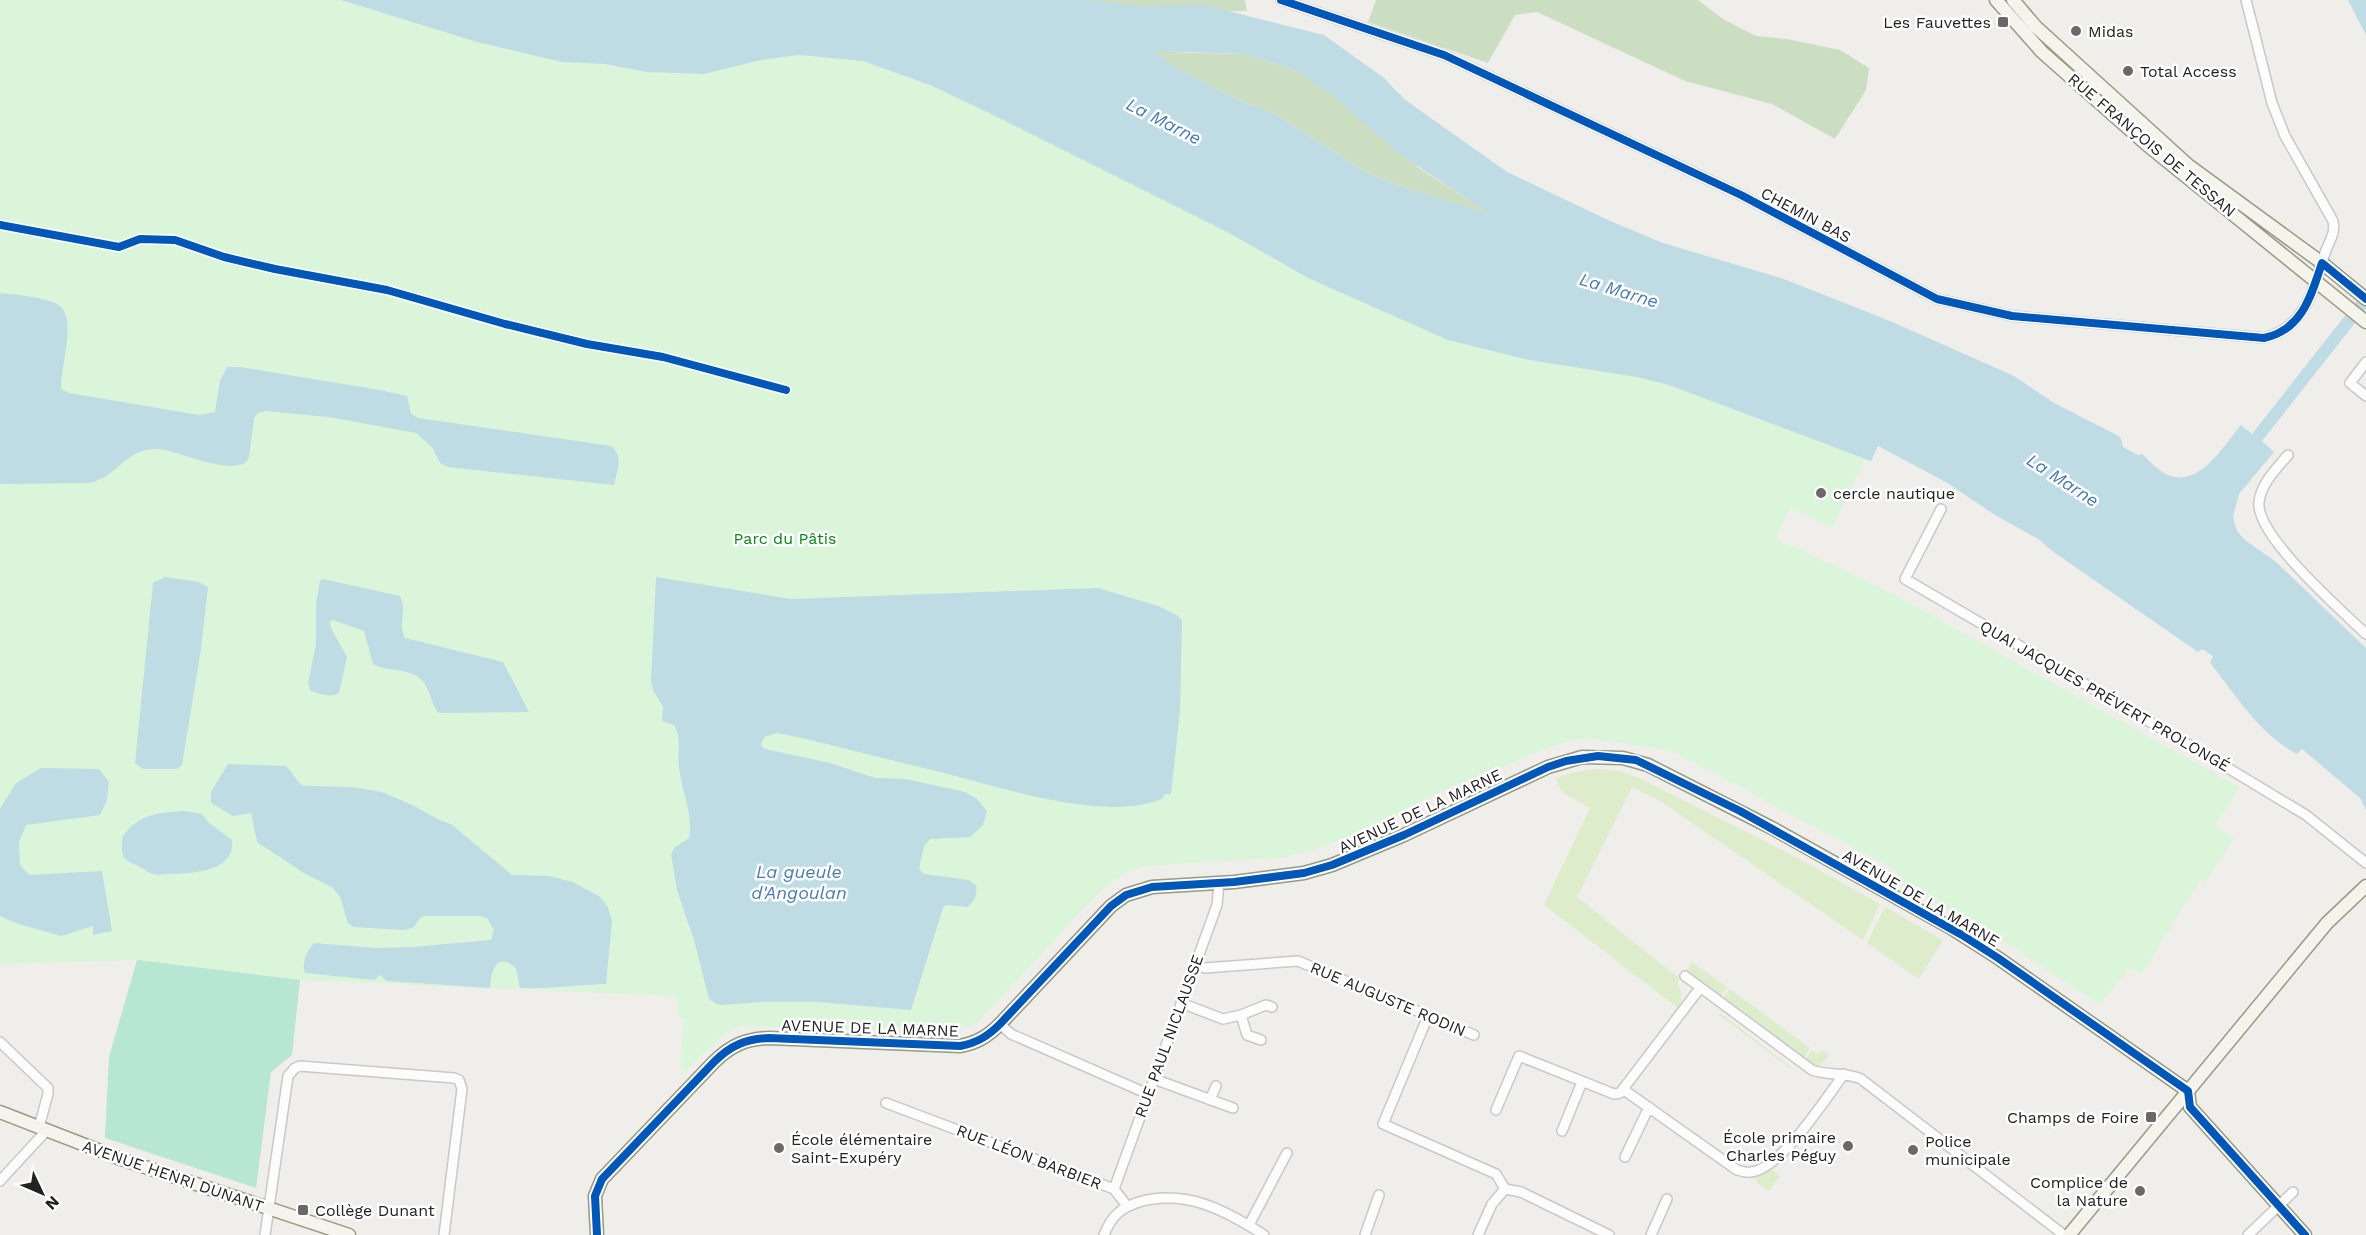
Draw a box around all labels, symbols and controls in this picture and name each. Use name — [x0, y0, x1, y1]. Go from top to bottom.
place label: Les Fauvettes — [1883, 13, 1991, 32]
marker: Les Fauvettes — [1996, 15, 2010, 29]
place label: Midas — [2088, 22, 2133, 41]
marker: Midas — [2069, 24, 2083, 38]
place label: Total Access — [2140, 62, 2237, 81]
marker: Total Access — [2121, 64, 2135, 78]
street label: RUE FRANÇOIS DE TESSAN — [2064, 69, 2240, 221]
water label: La Marne — [1123, 93, 1205, 149]
street label: CHEMIN BAS — [1758, 183, 1854, 247]
water label: La Marne — [1577, 268, 1661, 312]
water label: La Marne — [2023, 449, 2103, 511]
place label: cercle nautique — [1833, 484, 1955, 503]
marker: cercle nautique — [1814, 486, 1828, 500]
park label: Parc du Pâtis — [734, 529, 836, 548]
street label: QUAI JACQUES PRÉVERT PROLONGÉ — [1977, 616, 2233, 776]
street label: AVENUE DE LA MARNE — [1335, 765, 1505, 857]
street label: AVENUE DE LA MARNE — [1839, 845, 2003, 951]
water label: La gueule d'Angoulan — [751, 861, 847, 903]
street label: RUE PAUL NICLAUSSE — [1131, 952, 1207, 1120]
street label: RUE AUGUSTE RODIN — [1307, 958, 1469, 1040]
street label: AVENUE DE LA MARNE — [781, 1015, 959, 1041]
place label: Champs de Foire — [2007, 1108, 2139, 1127]
marker: Champs de Foire — [2144, 1110, 2158, 1124]
street label: RUE LÉON BARBIER — [954, 1121, 1104, 1193]
place label: École primaire Charles Péguy — [1723, 1128, 1837, 1165]
place label: École élémentaire Saint-Exupéry — [791, 1130, 932, 1167]
place label: Police municipale — [1925, 1132, 2011, 1169]
street label: AVENUE HENRI DUNANT — [80, 1136, 266, 1216]
marker: École primaire Charles Péguy — [1841, 1139, 1855, 1153]
marker: École élémentaire Saint-Exupéry — [772, 1141, 786, 1155]
marker: Police municipale — [1906, 1143, 1920, 1157]
north arrow — [12, 1163, 72, 1223]
place label: Complice de la Nature — [2030, 1173, 2128, 1210]
marker: Complice de la Nature — [2133, 1184, 2147, 1198]
text: N — [41, 1192, 63, 1214]
place label: Collège Dunant — [315, 1201, 435, 1220]
marker: Collège Dunant — [296, 1203, 310, 1217]

